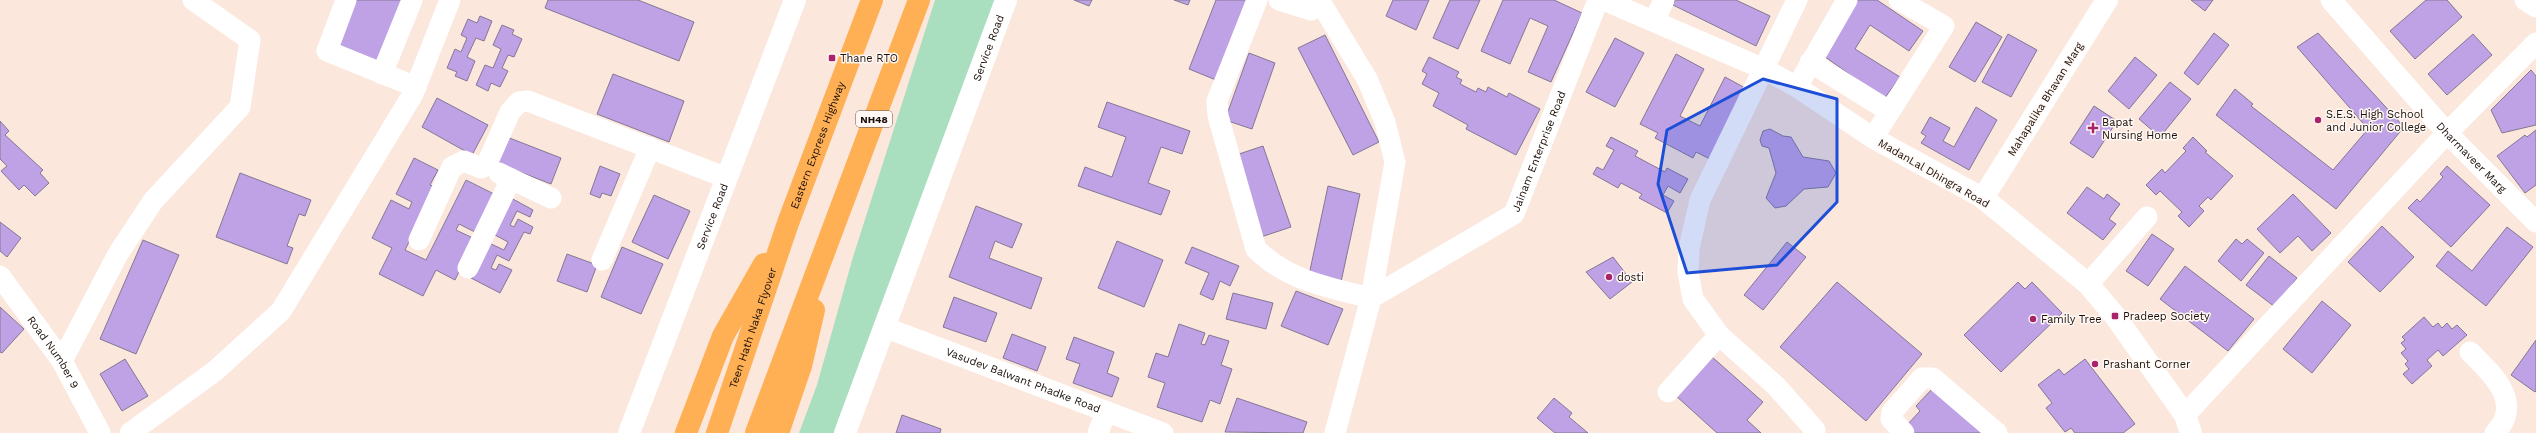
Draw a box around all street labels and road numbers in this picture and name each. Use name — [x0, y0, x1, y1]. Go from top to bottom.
street label: Service Road — [970, 13, 1007, 83]
street label: Mahapalika Bhavan Marg — [2005, 40, 2086, 159]
street label: Eastern Express Highway — [788, 79, 848, 211]
street label: Jainam Enterprise Road — [1509, 89, 1569, 214]
road number: NH48 — [856, 111, 892, 127]
street label: Dharmaveer Marg — [2433, 120, 2509, 196]
street label: MadanLal Dhingra Road — [1876, 136, 1992, 211]
street label: Service Road — [694, 182, 731, 251]
street label: Teen Hath Naka Flyover — [727, 265, 780, 390]
street label: Road Number 9 — [24, 314, 81, 391]
street label: Vasudev Balwant Phadke Road — [944, 345, 1102, 416]

